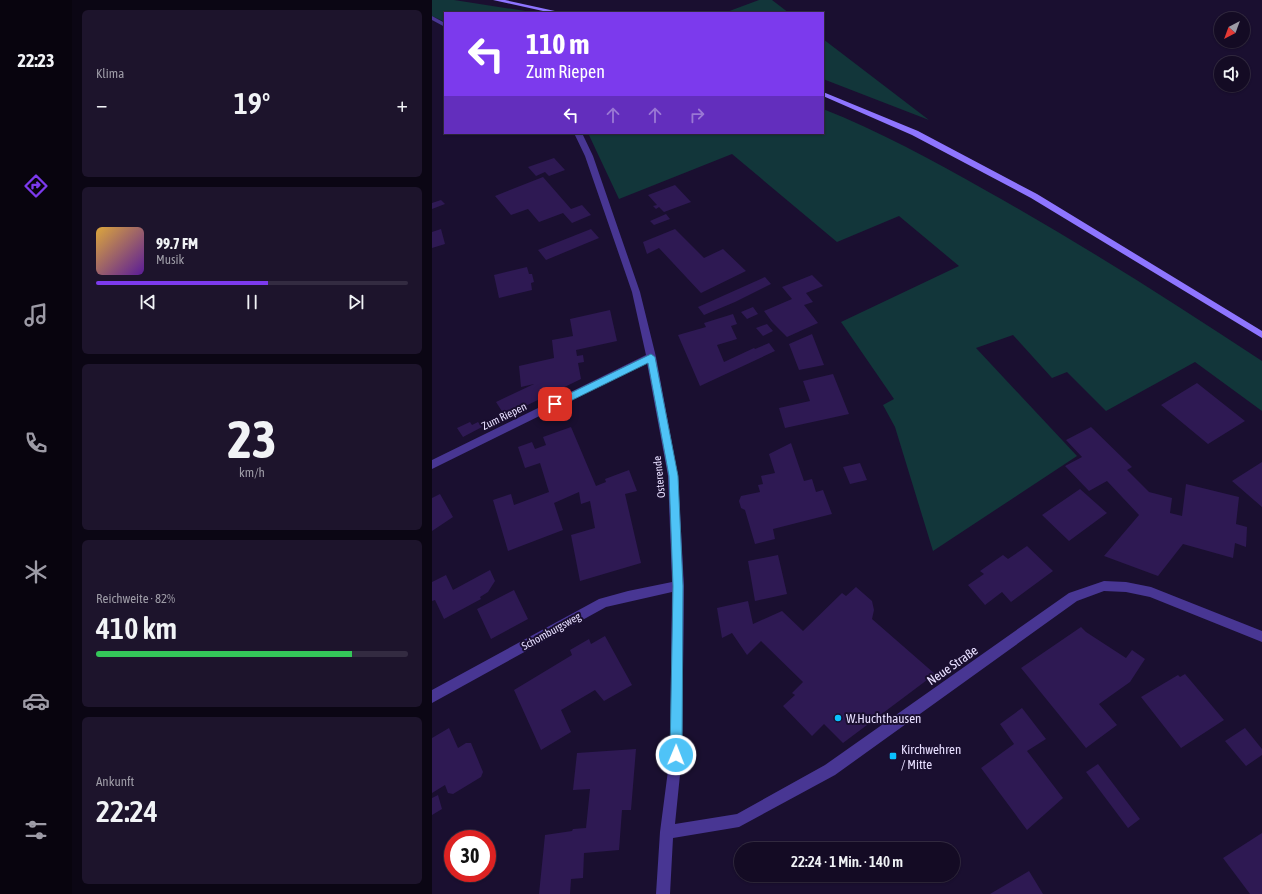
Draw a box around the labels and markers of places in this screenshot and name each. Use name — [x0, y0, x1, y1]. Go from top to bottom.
pin — [538, 387, 572, 421]
place label: W.Huchthausen — [846, 711, 921, 726]
marker: W.Huchthausen — [833, 713, 843, 723]
place label: Kirchwehren / Mitte — [901, 742, 961, 772]
marker: Kirchwehren / Mitte — [888, 751, 898, 761]

